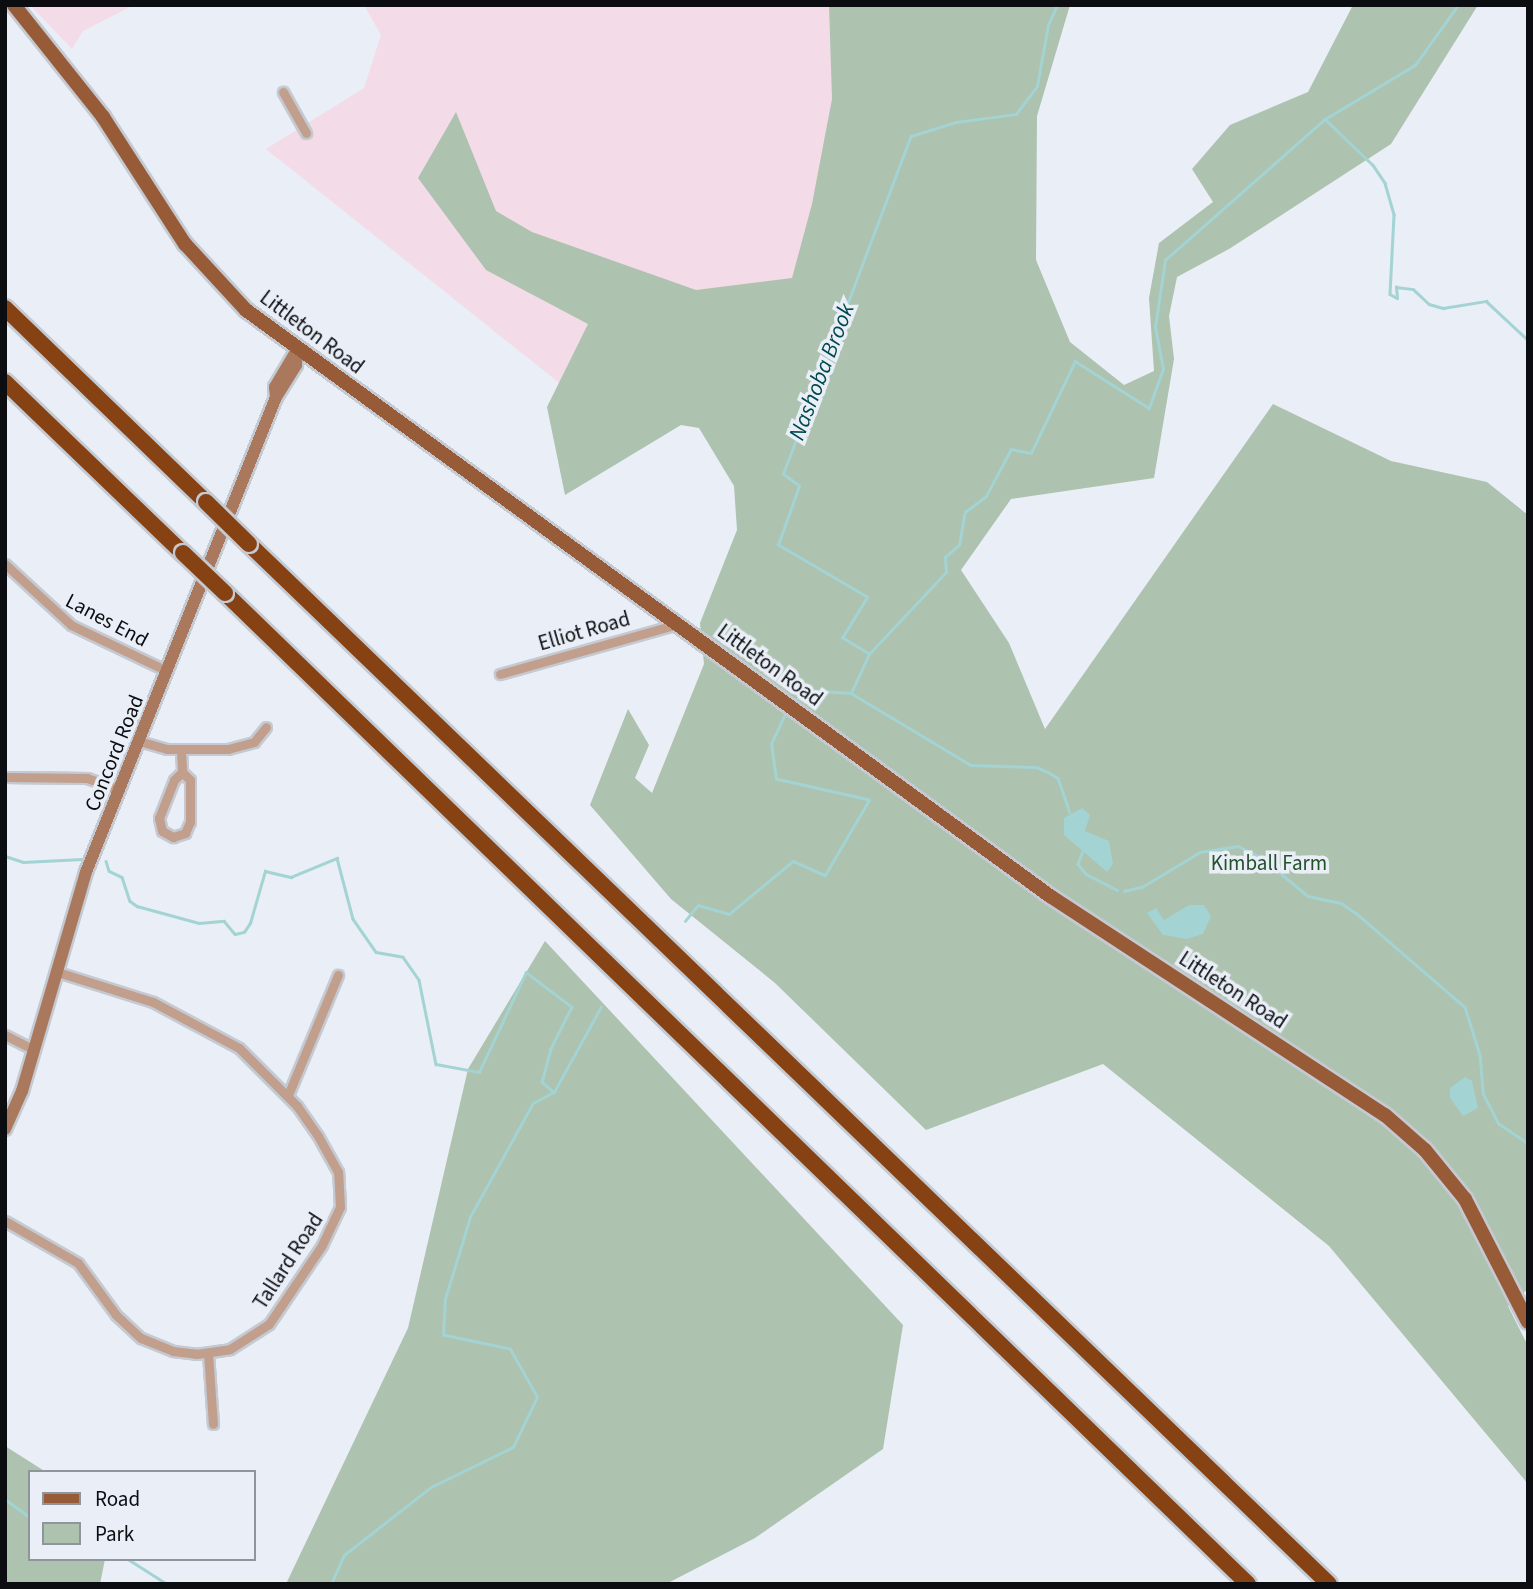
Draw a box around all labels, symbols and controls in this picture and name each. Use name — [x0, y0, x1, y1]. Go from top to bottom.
street label: Littleton Road — [255, 285, 369, 379]
water label: Nashoba Brook — [783, 300, 861, 444]
street label: Lanes End — [61, 588, 153, 652]
street label: Elliot Road — [535, 606, 633, 656]
street label: Littleton Road — [713, 618, 827, 712]
street label: Concord Road — [79, 691, 149, 815]
park label: Kimball Farm — [1211, 850, 1327, 876]
street label: Littleton Road — [1174, 946, 1292, 1034]
street label: Tallard Road — [248, 1208, 328, 1314]
legend — [28, 1470, 256, 1561]
text: Road — [95, 1484, 140, 1514]
text: Park — [95, 1519, 134, 1549]

